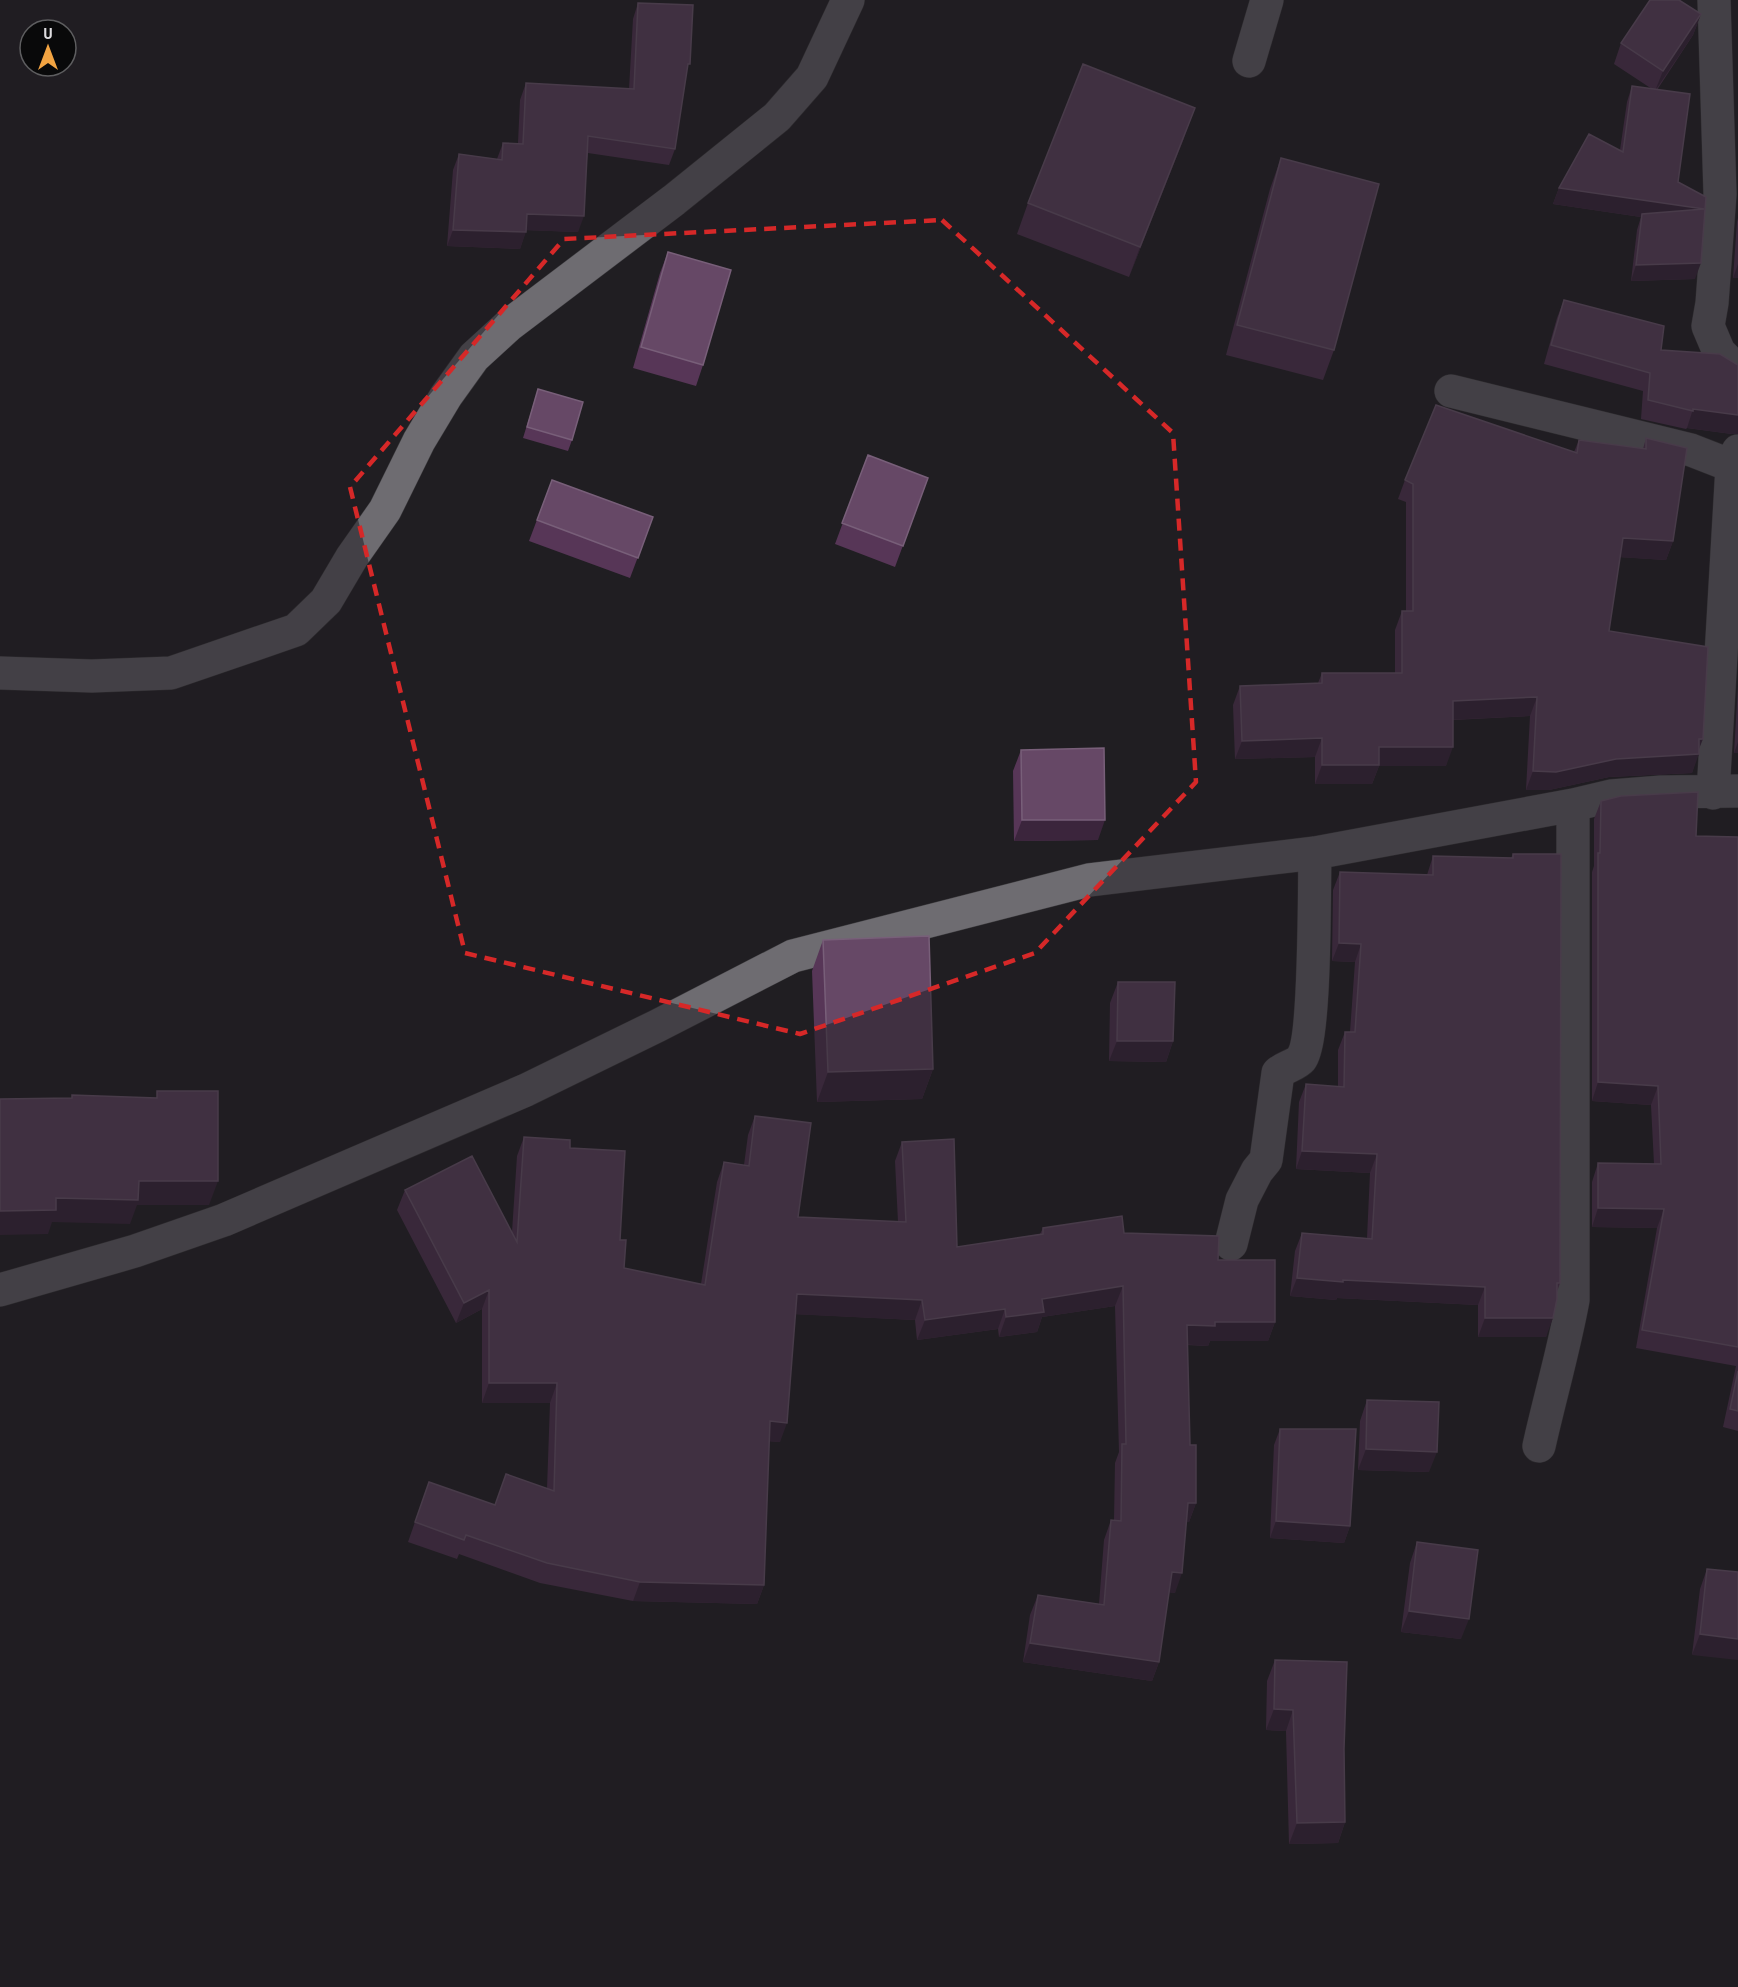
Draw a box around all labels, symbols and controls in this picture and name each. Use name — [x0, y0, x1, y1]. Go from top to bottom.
north arrow — [18, 18, 78, 78]
text: U — [43, 22, 53, 44]

